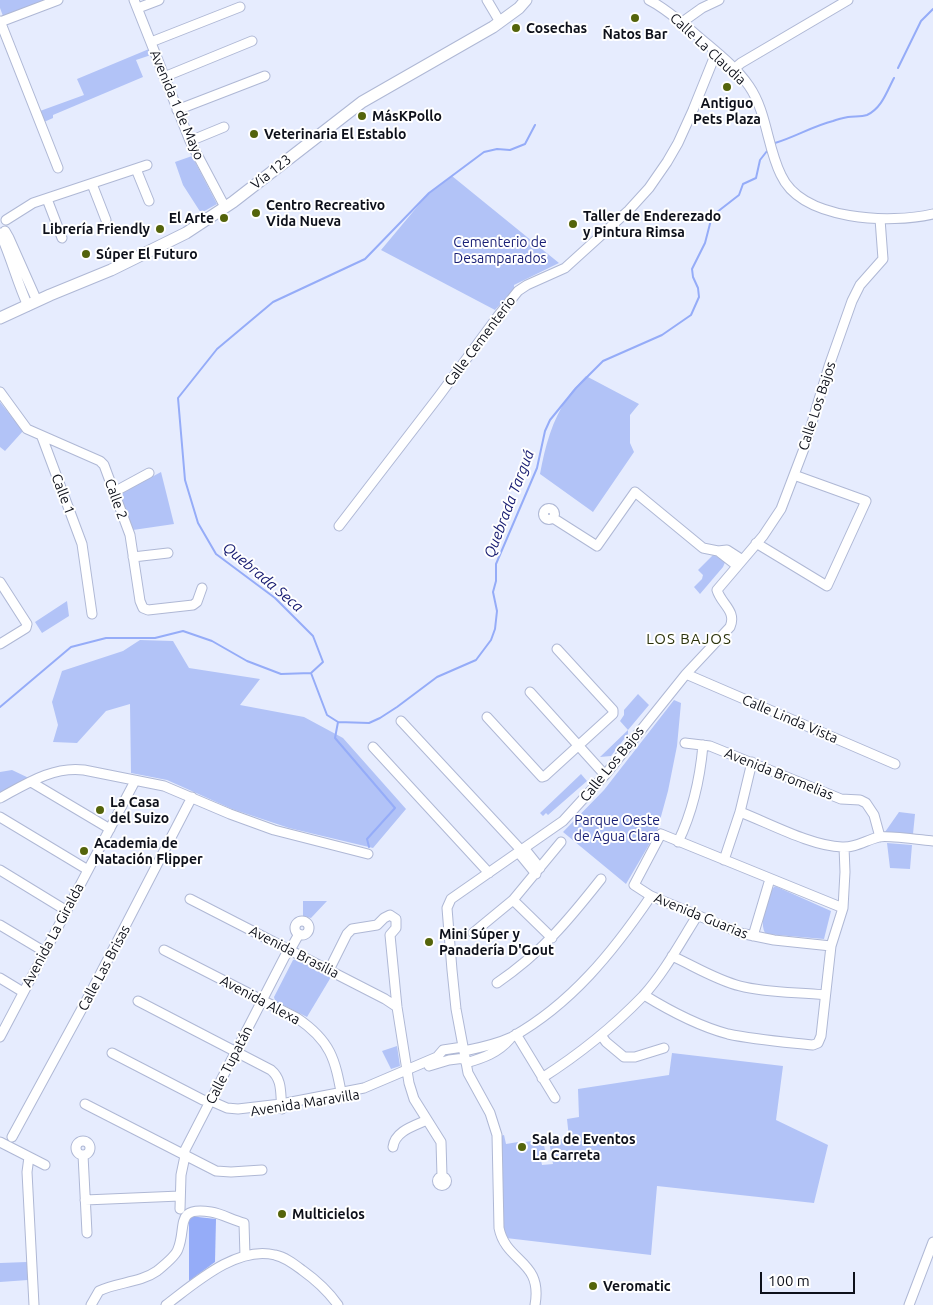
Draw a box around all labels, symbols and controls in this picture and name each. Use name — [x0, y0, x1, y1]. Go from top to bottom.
street label: Calle La Claudia — [666, 9, 750, 89]
marker: Ñatos Bar — [629, 12, 641, 24]
place label: Cosechas — [526, 20, 587, 36]
marker: Cosechas — [510, 22, 522, 34]
place label: Ñatos Bar — [603, 26, 667, 42]
street label: Avenida 1 de Mayo — [146, 47, 208, 163]
marker: Antiguo Pets Plaza — [721, 81, 733, 93]
place label: Antiguo Pets Plaza — [693, 95, 761, 128]
place label: MásKPollo — [372, 108, 442, 124]
marker: MásKPollo — [356, 110, 368, 122]
place label: Veterinaria El Establo — [264, 126, 406, 142]
marker: Veterinaria El Establo — [248, 128, 260, 140]
street label: Vía 123 — [247, 151, 295, 193]
place label: Centro Recreativo Vida Nueva — [266, 197, 385, 230]
marker: Centro Recreativo Vida Nueva — [250, 207, 262, 219]
place label: Taller de Enderezado y Pintura Rimsa — [583, 208, 721, 240]
place label: El Arte — [169, 210, 214, 226]
marker: El Arte — [218, 212, 230, 224]
marker: Taller de Enderezado y Pintura Rimsa — [567, 218, 579, 230]
place label: Librería Friendly — [42, 221, 150, 237]
marker: Librería Friendly — [154, 223, 166, 235]
park label: Cementerio de Desamparados — [453, 234, 547, 266]
place label: Súper El Futuro — [96, 246, 198, 262]
marker: Súper El Futuro — [80, 248, 92, 260]
street label: Calle Cementerio — [441, 293, 519, 389]
street label: Calle Los Bajos — [795, 359, 839, 453]
water label: Quebrada Targuá — [480, 448, 538, 560]
street label: Calle 1 — [48, 471, 78, 517]
street label: Calle 2 — [101, 476, 131, 522]
water label: Quebrada Seca — [219, 538, 307, 616]
district label: LOS BAJOS — [645, 630, 733, 648]
street label: Calle Linda Vista — [739, 691, 841, 747]
street label: Calle Los Bajos — [576, 723, 648, 805]
street label: Avenida Bromelias — [722, 744, 836, 804]
place label: La Casa del Suizo — [110, 794, 169, 826]
marker: La Casa del Suizo — [94, 804, 106, 816]
park label: Parque Oeste de Agua Clara — [574, 812, 660, 844]
place label: Academia de Natación Flipper — [94, 835, 203, 868]
marker: Academia de Natación Flipper — [78, 845, 90, 857]
street label: Avenida La Giralda — [19, 880, 87, 990]
street label: Avenida Guarias — [652, 890, 750, 942]
street label: Calle Las Brisas — [74, 922, 134, 1014]
street label: Avenida Brasilia — [246, 922, 342, 982]
place label: Mini Súper y Panadería D'Gout — [439, 926, 554, 959]
marker: Mini Súper y Panadería D'Gout — [423, 936, 435, 948]
street label: Avenida Alexa — [217, 972, 303, 1028]
street label: Calle Tupatán — [202, 1023, 256, 1107]
street label: Avenida Maravilla — [249, 1086, 361, 1120]
place label: Sala de Eventos La Carreta — [532, 1131, 636, 1164]
marker: Sala de Eventos La Carreta — [516, 1141, 528, 1153]
place label: Multicielos — [292, 1206, 365, 1222]
marker: Multicielos — [276, 1208, 288, 1220]
scale bar — [763, 1262, 858, 1294]
text: 100 m — [768, 1272, 810, 1289]
place label: Veromatic — [603, 1278, 671, 1294]
marker: Veromatic — [587, 1280, 599, 1292]

